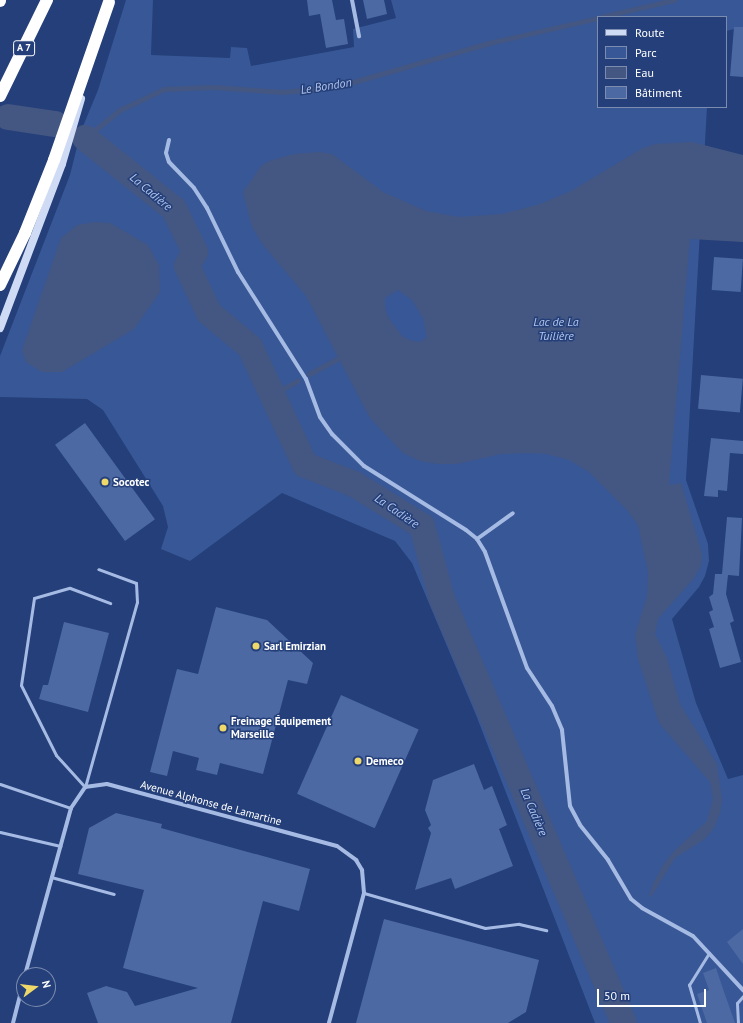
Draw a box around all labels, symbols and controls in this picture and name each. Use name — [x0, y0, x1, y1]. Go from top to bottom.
legend — [597, 16, 727, 108]
text: Route — [635, 25, 665, 40]
road number: A 7 — [12, 40, 36, 56]
text: Parc — [635, 45, 657, 60]
text: Eau — [635, 65, 654, 80]
water label: Le Bondon — [299, 75, 353, 97]
text: Bâtiment — [635, 85, 682, 100]
water label: La Cadière — [127, 170, 175, 214]
water label: Lac de La Tuilière — [533, 315, 579, 343]
place label: Socotec — [113, 475, 149, 489]
marker: Socotec — [100, 477, 110, 487]
water label: La Cadière — [372, 491, 422, 531]
place label: Sarl Emirzian — [264, 639, 326, 653]
marker: Sarl Emirzian — [251, 641, 261, 651]
place label: Freinage Équipement Marseille — [231, 715, 331, 741]
marker: Freinage Équipement Marseille — [218, 723, 228, 733]
place label: Demeco — [366, 754, 404, 768]
marker: Demeco — [353, 756, 363, 766]
street label: Avenue Alphonse de Lamartine — [139, 778, 283, 828]
water label: La Cadière — [517, 786, 551, 838]
north arrow — [16, 967, 56, 1007]
text: N — [39, 979, 54, 989]
scale bar — [599, 981, 708, 1007]
text: 50 m — [604, 988, 630, 1003]

